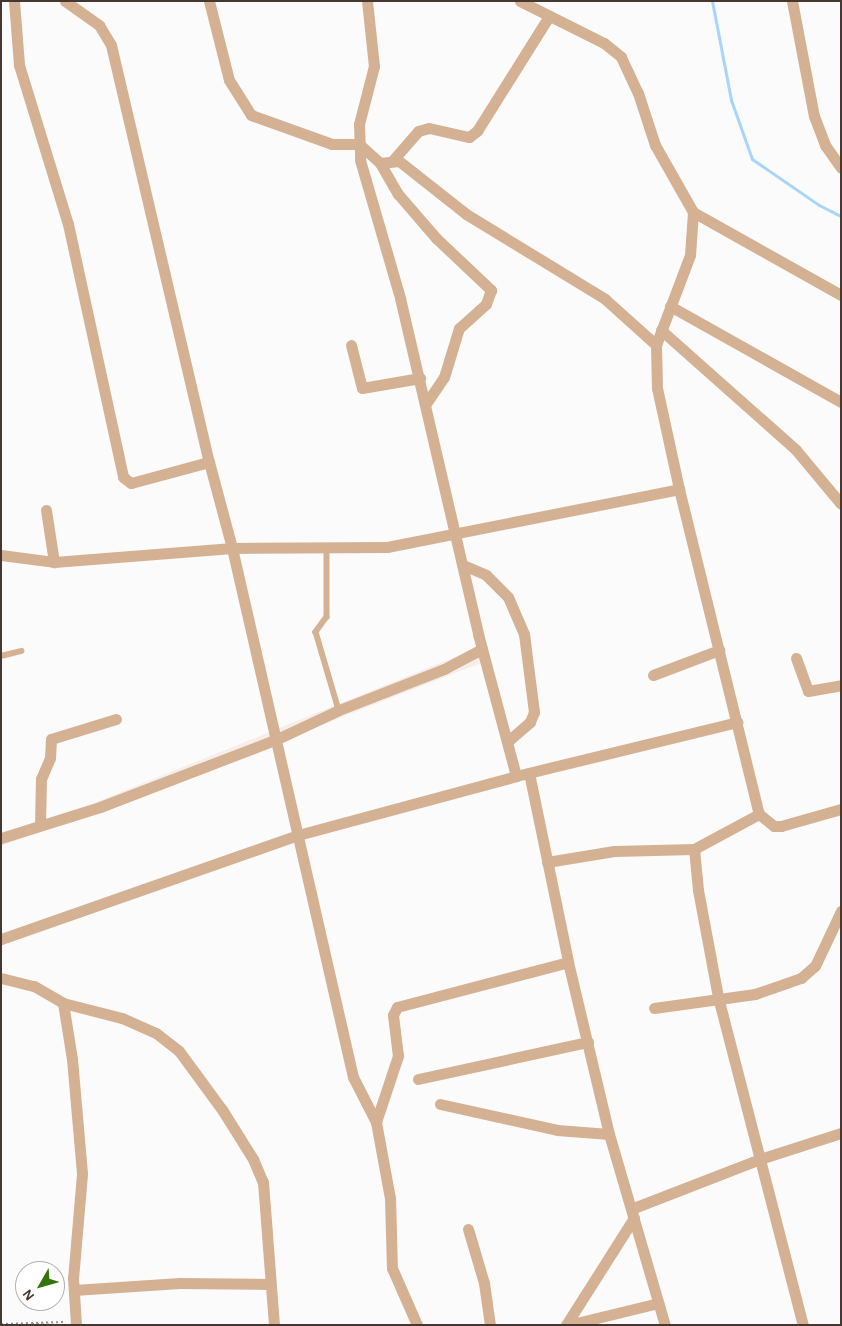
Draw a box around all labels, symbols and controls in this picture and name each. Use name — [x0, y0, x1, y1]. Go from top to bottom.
north arrow — [15, 1261, 65, 1311]
text: N — [20, 1286, 37, 1303]

